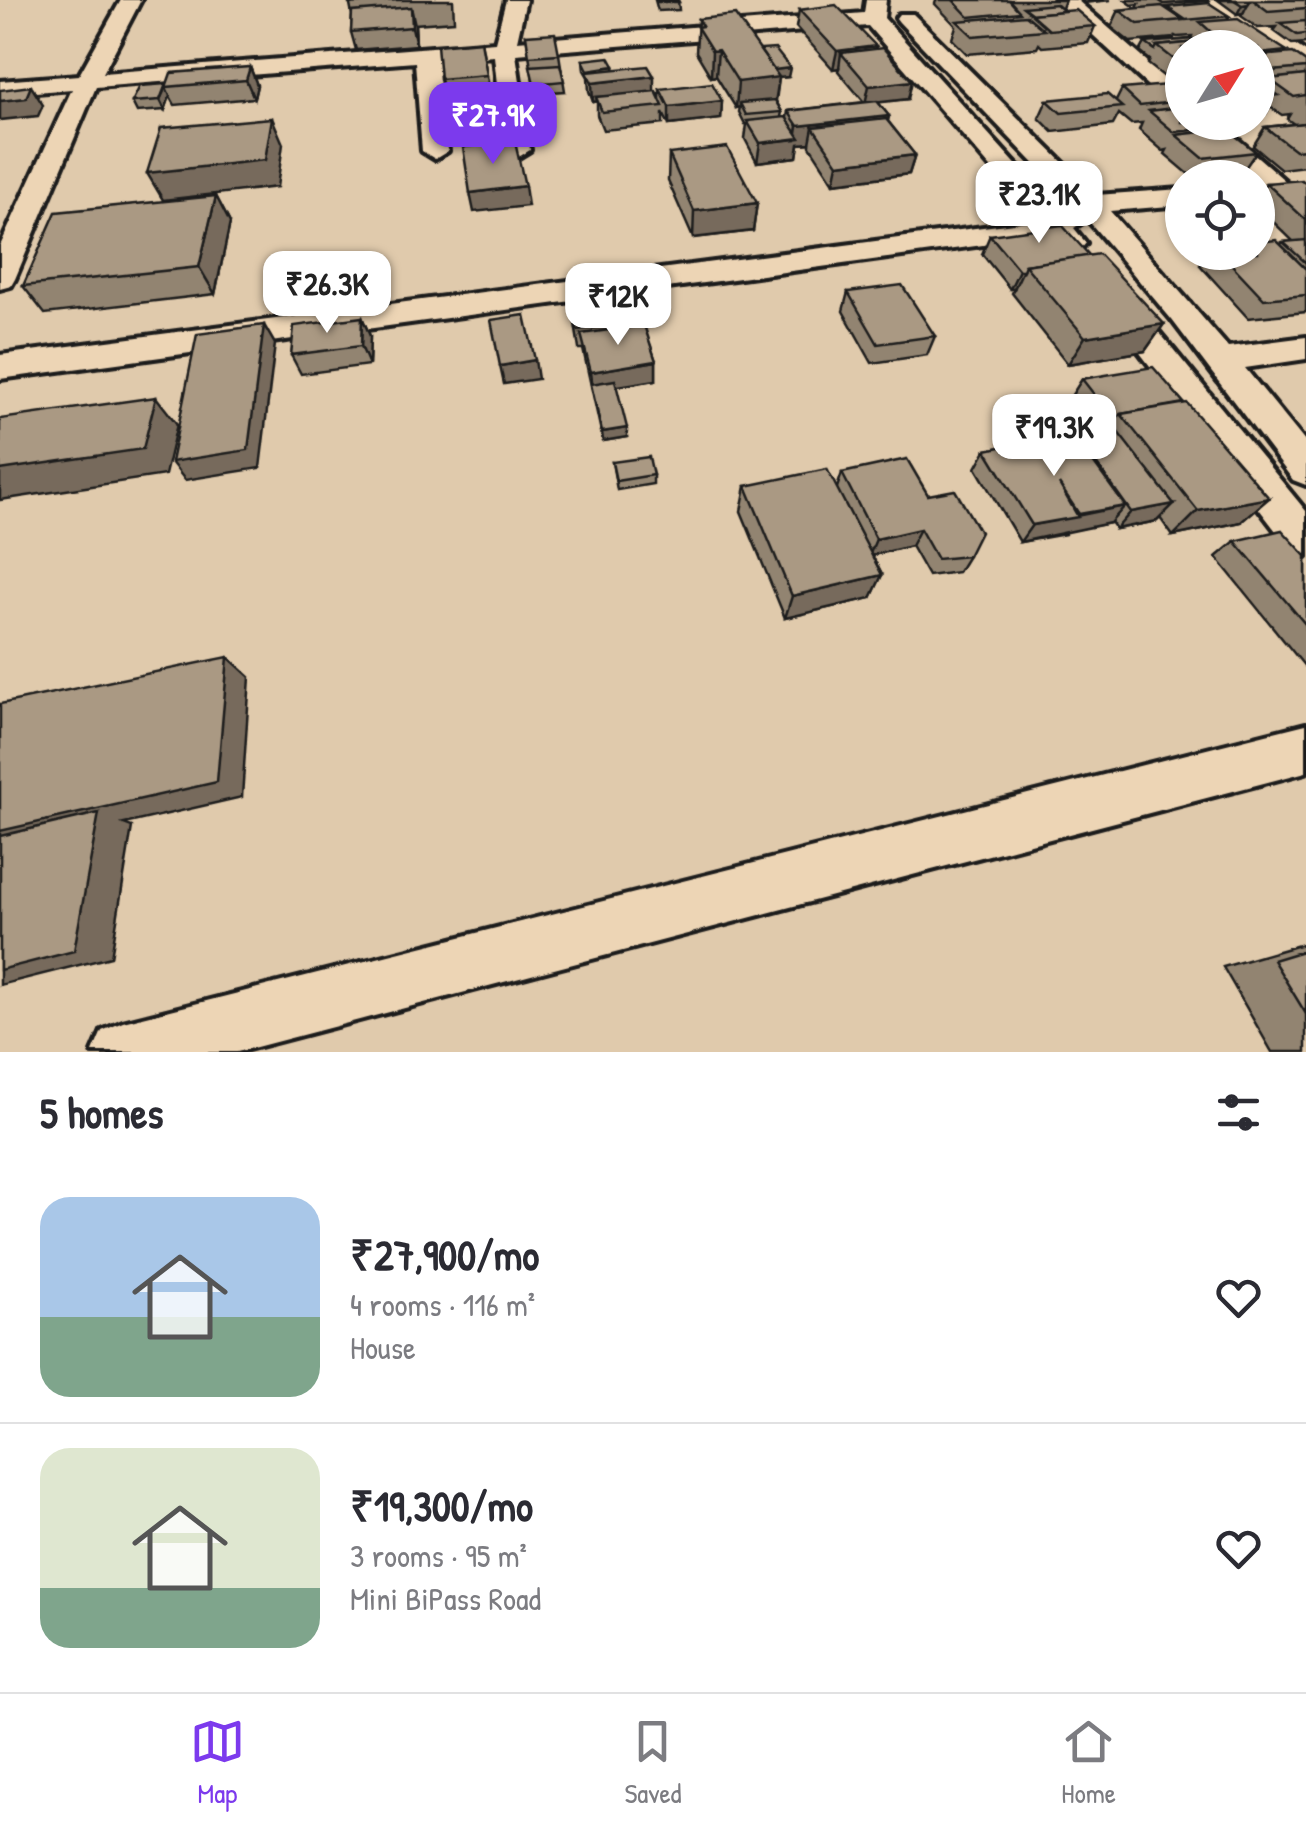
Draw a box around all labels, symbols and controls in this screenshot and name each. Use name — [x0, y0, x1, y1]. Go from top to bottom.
north arrow — [1165, 30, 1275, 140]
map controls — [1165, 30, 1275, 270]
pin: ₹27.9K — [412, 82, 574, 167]
text: ₹27.9K — [451, 93, 535, 136]
button: locate — [1165, 160, 1275, 270]
pin: ₹23.1K — [958, 161, 1120, 246]
text: ₹23.1K — [998, 172, 1080, 215]
pin: ₹26.3K — [246, 251, 408, 336]
text: ₹26.3K — [285, 262, 369, 305]
pin: ₹12K — [559, 263, 677, 348]
text: ₹12K — [587, 274, 649, 317]
pin: ₹19.3K — [973, 394, 1135, 479]
text: ₹19.3K — [1014, 405, 1094, 448]
text: 5 homes — [40, 1084, 163, 1141]
icon: filters — [1211, 1085, 1266, 1140]
text: ₹27,900/mo — [350, 1226, 539, 1283]
icon: home — [120, 1237, 240, 1357]
icon: heart — [1211, 1270, 1266, 1325]
text: 4 rooms · 116 m² — [350, 1283, 535, 1326]
text: House — [350, 1326, 416, 1369]
text: ₹19,300/mo — [350, 1477, 533, 1534]
icon: home — [120, 1488, 240, 1608]
icon: heart — [1211, 1521, 1266, 1576]
text: 3 rooms · 95 m² — [350, 1534, 527, 1577]
text: Mini BiPass Road — [350, 1577, 541, 1620]
tab: Map — [190, 1714, 245, 1812]
tab: Saved — [624, 1714, 682, 1812]
tab: Home — [1061, 1714, 1116, 1812]

